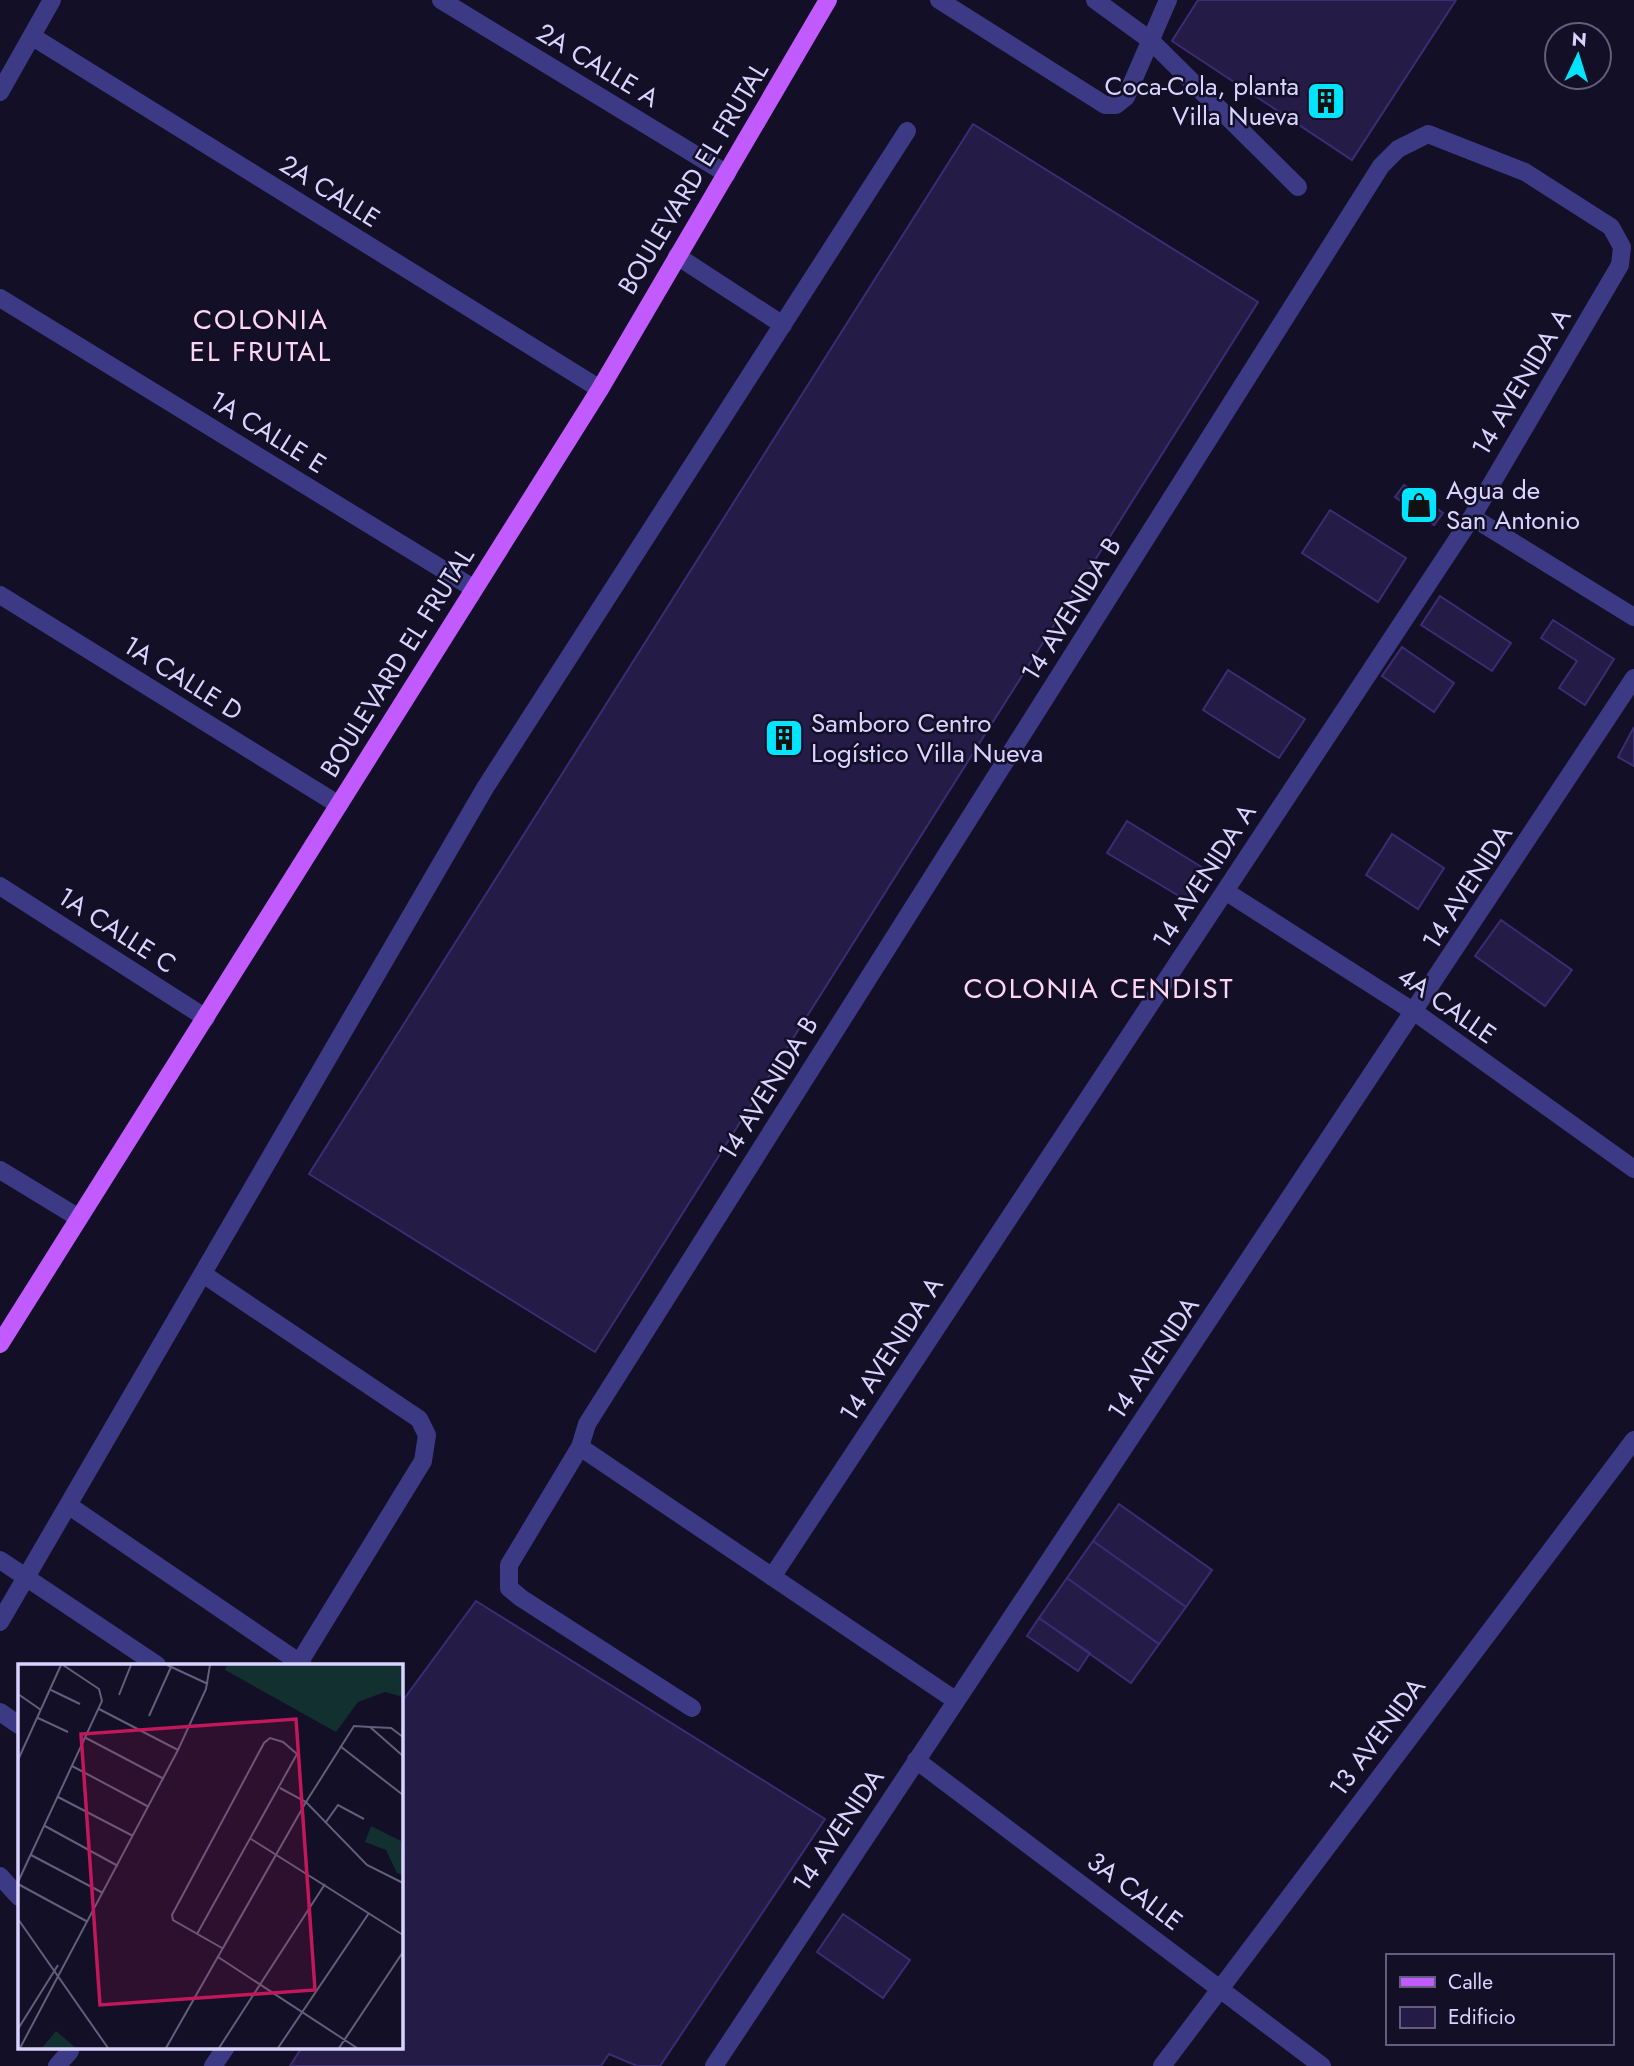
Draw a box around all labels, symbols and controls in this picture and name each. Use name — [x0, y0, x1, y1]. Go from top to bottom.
street label: 2A CALLE A — [529, 13, 667, 117]
north arrow — [1543, 21, 1613, 91]
text: N — [1571, 26, 1588, 54]
street label: BOULEVARD EL FRUTAL — [608, 54, 778, 301]
place label: Coca-Cola, planta Villa Nueva — [1105, 67, 1299, 135]
building icon: Coca-Cola, planta Villa Nueva — [1305, 80, 1347, 122]
street label: 2A CALLE — [272, 145, 388, 237]
district label: COLONIA EL FRUTAL — [190, 299, 332, 372]
street label: 14 AVENIDA A — [1462, 300, 1581, 463]
street label: 1A CALLE E — [202, 381, 334, 483]
place label: Agua de San Antonio — [1446, 471, 1580, 539]
shop icon: Agua de San Antonio — [1398, 484, 1440, 526]
street label: 14 AVENIDA B — [1012, 530, 1130, 688]
street label: BOULEVARD EL FRUTAL — [311, 539, 484, 784]
street label: 1A CALLE D — [116, 626, 250, 730]
place label: Samboro Centro Logístico Villa Nueva — [811, 704, 1043, 772]
building icon: Samboro Centro Logístico Villa Nueva — [763, 717, 805, 759]
street label: 14 AVENIDA A — [1143, 795, 1266, 956]
street label: 14 AVENIDA — [1413, 817, 1522, 957]
street label: 1A CALLE C — [50, 877, 184, 983]
street label: 4A CALLE — [1390, 957, 1504, 1053]
district label: COLONIA CENDIST — [963, 968, 1235, 1009]
street label: 14 AVENIDA B — [709, 1009, 827, 1167]
street label: 14 AVENIDA A — [830, 1268, 953, 1429]
street label: 14 AVENIDA — [1098, 1288, 1209, 1427]
inset map — [18, 1664, 402, 2048]
street label: 13 AVENIDA — [1320, 1669, 1435, 1804]
street label: 14 AVENIDA — [783, 1760, 894, 1899]
street label: 3A CALLE — [1079, 1842, 1191, 1940]
legend — [1386, 1954, 1613, 2045]
text: Calle — [1448, 1967, 1493, 1997]
text: Edificio — [1448, 2002, 1515, 2032]

